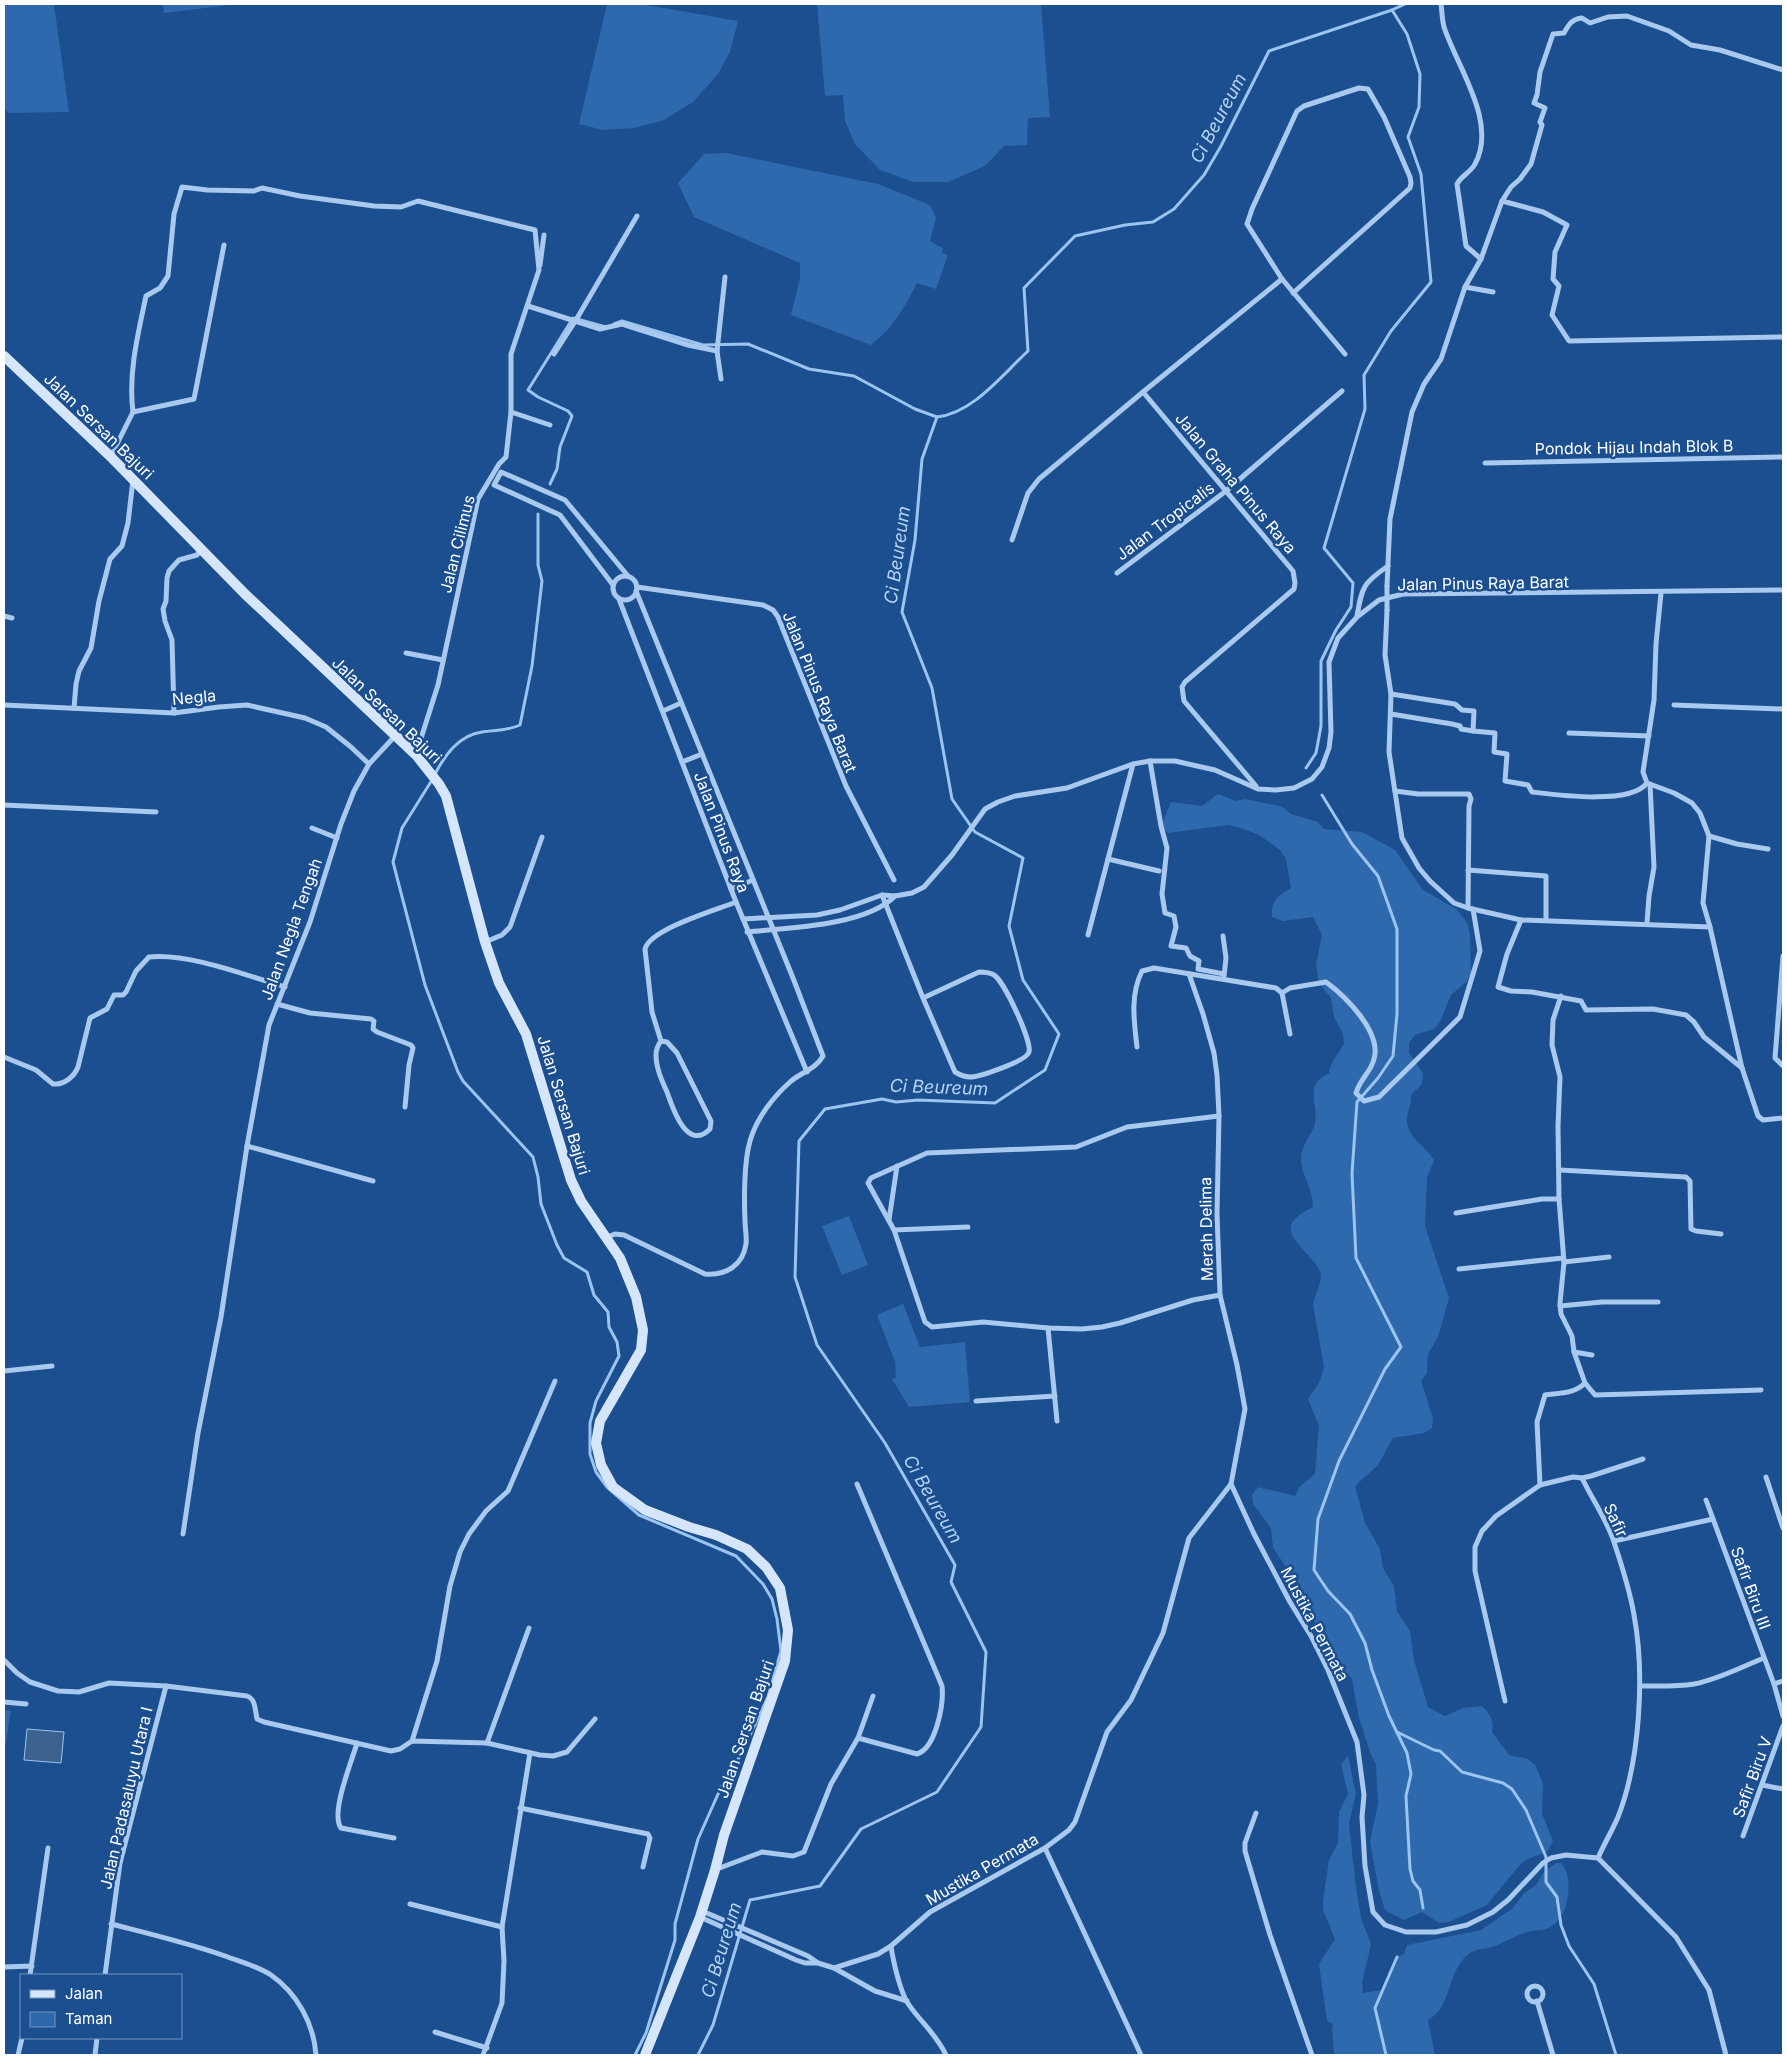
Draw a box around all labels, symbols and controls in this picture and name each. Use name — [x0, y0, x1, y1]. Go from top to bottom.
water label: Ci Beureum — [1186, 69, 1251, 166]
street label: Jalan Sersan Bajuri — [40, 368, 158, 484]
street label: Jalan Graha Pinus Raya — [1171, 409, 1301, 557]
street label: Pondok Hijau Indah Blok B — [1535, 435, 1733, 459]
street label: Jalan Tropicalis — [1112, 478, 1218, 564]
street label: Jalan Cilimus — [435, 493, 479, 595]
water label: Ci Beureum — [880, 504, 914, 605]
street label: Jalan Pinus Raya Barat — [1397, 572, 1569, 594]
street label: Jalan Pinus Raya Barat — [779, 609, 861, 775]
street label: Jalan Sersan Bajuri — [328, 652, 446, 768]
street label: Negla — [171, 685, 217, 709]
street label: Jalan Pinus Raya — [690, 769, 754, 895]
street label: Jalan Negla Tengah — [256, 855, 326, 1003]
street label: Jalan Sersan Bajuri — [533, 1033, 595, 1177]
water label: Ci Beureum — [889, 1075, 989, 1099]
street label: Merah Delima — [1195, 1177, 1217, 1281]
water label: Ci Beureum — [899, 1451, 967, 1547]
street label: Safir — [1600, 1500, 1632, 1540]
street label: Safir Biru III — [1727, 1544, 1775, 1632]
street label: Mustika Permata — [1276, 1563, 1354, 1685]
street label: Jalan Sersan Bajuri — [712, 1657, 778, 1801]
street label: Jalan Padasaluyu Utara I — [95, 1705, 157, 1891]
street label: Safir Biru V — [1728, 1734, 1776, 1820]
street label: Mustika Permata — [922, 1829, 1042, 1909]
water label: Ci Beureum — [697, 1900, 746, 2000]
legend — [20, 1974, 182, 2039]
text: Jalan — [65, 1984, 103, 2003]
text: Taman — [65, 2009, 112, 2028]

